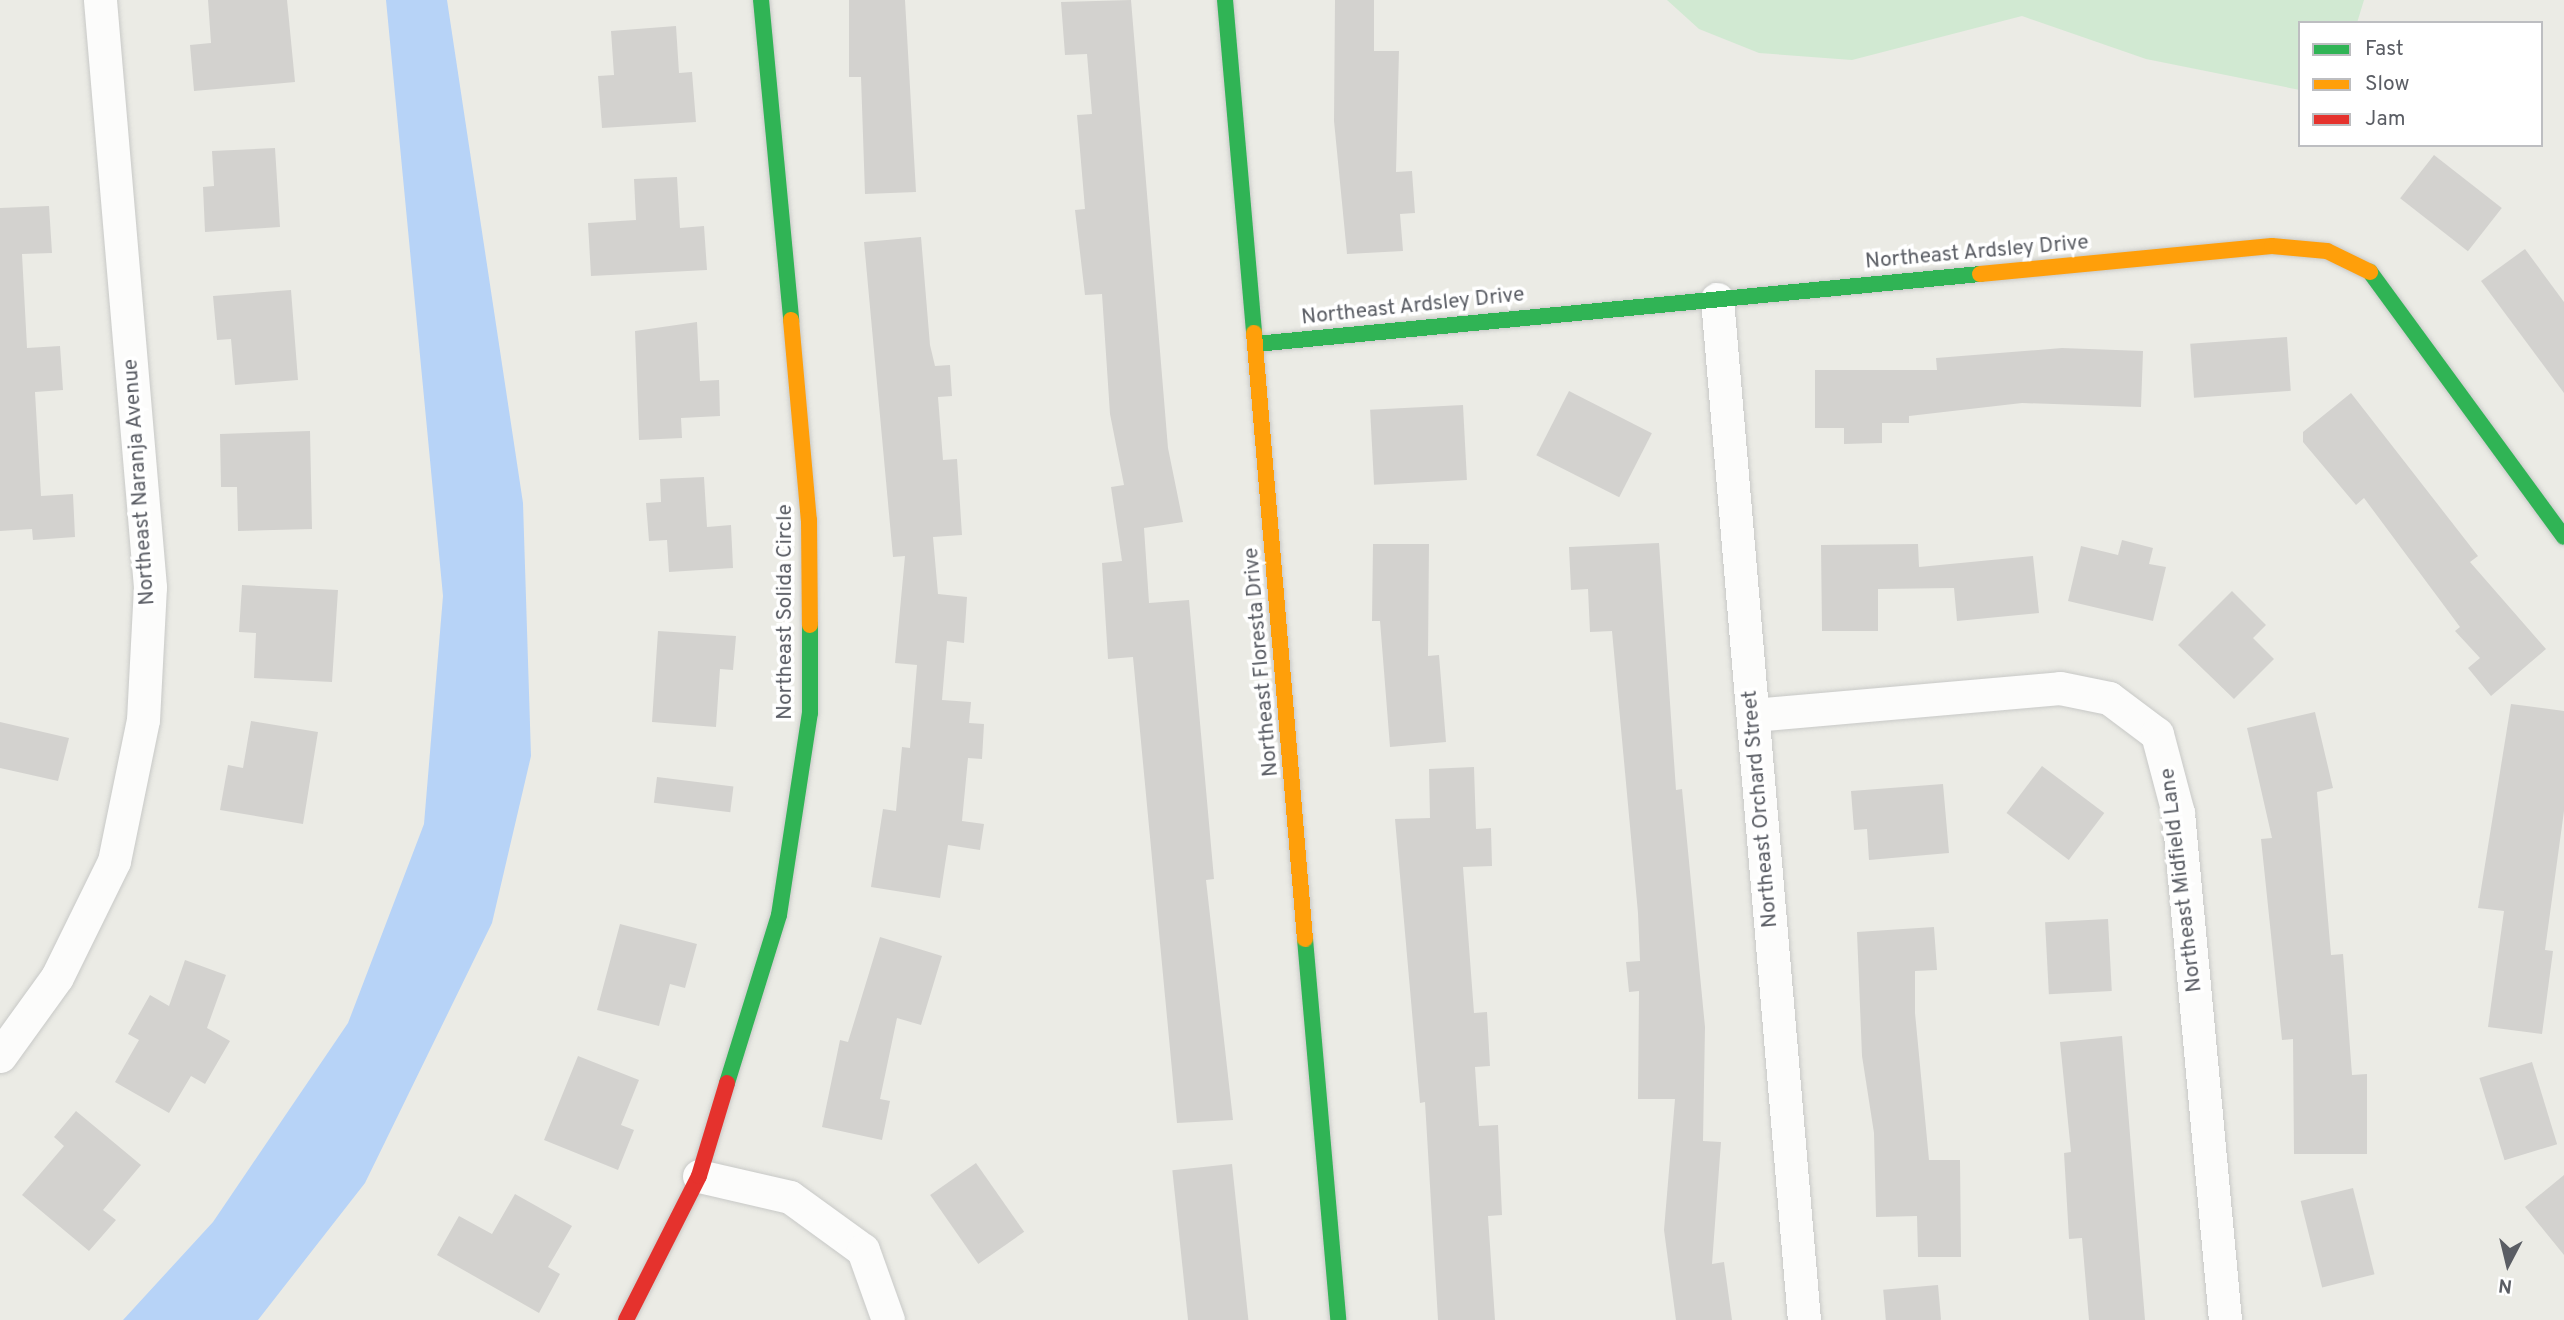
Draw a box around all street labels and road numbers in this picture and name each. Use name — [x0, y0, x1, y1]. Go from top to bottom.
street label: Northeast Ardsley Drive — [1864, 231, 2090, 275]
street label: Northeast Ardsley Drive — [1300, 283, 1526, 331]
street label: Northeast Naranja Avenue — [119, 357, 161, 607]
street label: Northeast Solida Circle — [773, 504, 799, 720]
street label: Northeast Floresta Drive — [1239, 546, 1285, 778]
street label: Northeast Orchard Street — [1738, 689, 1784, 929]
street label: Northeast Midfield Lane — [2156, 766, 2208, 994]

